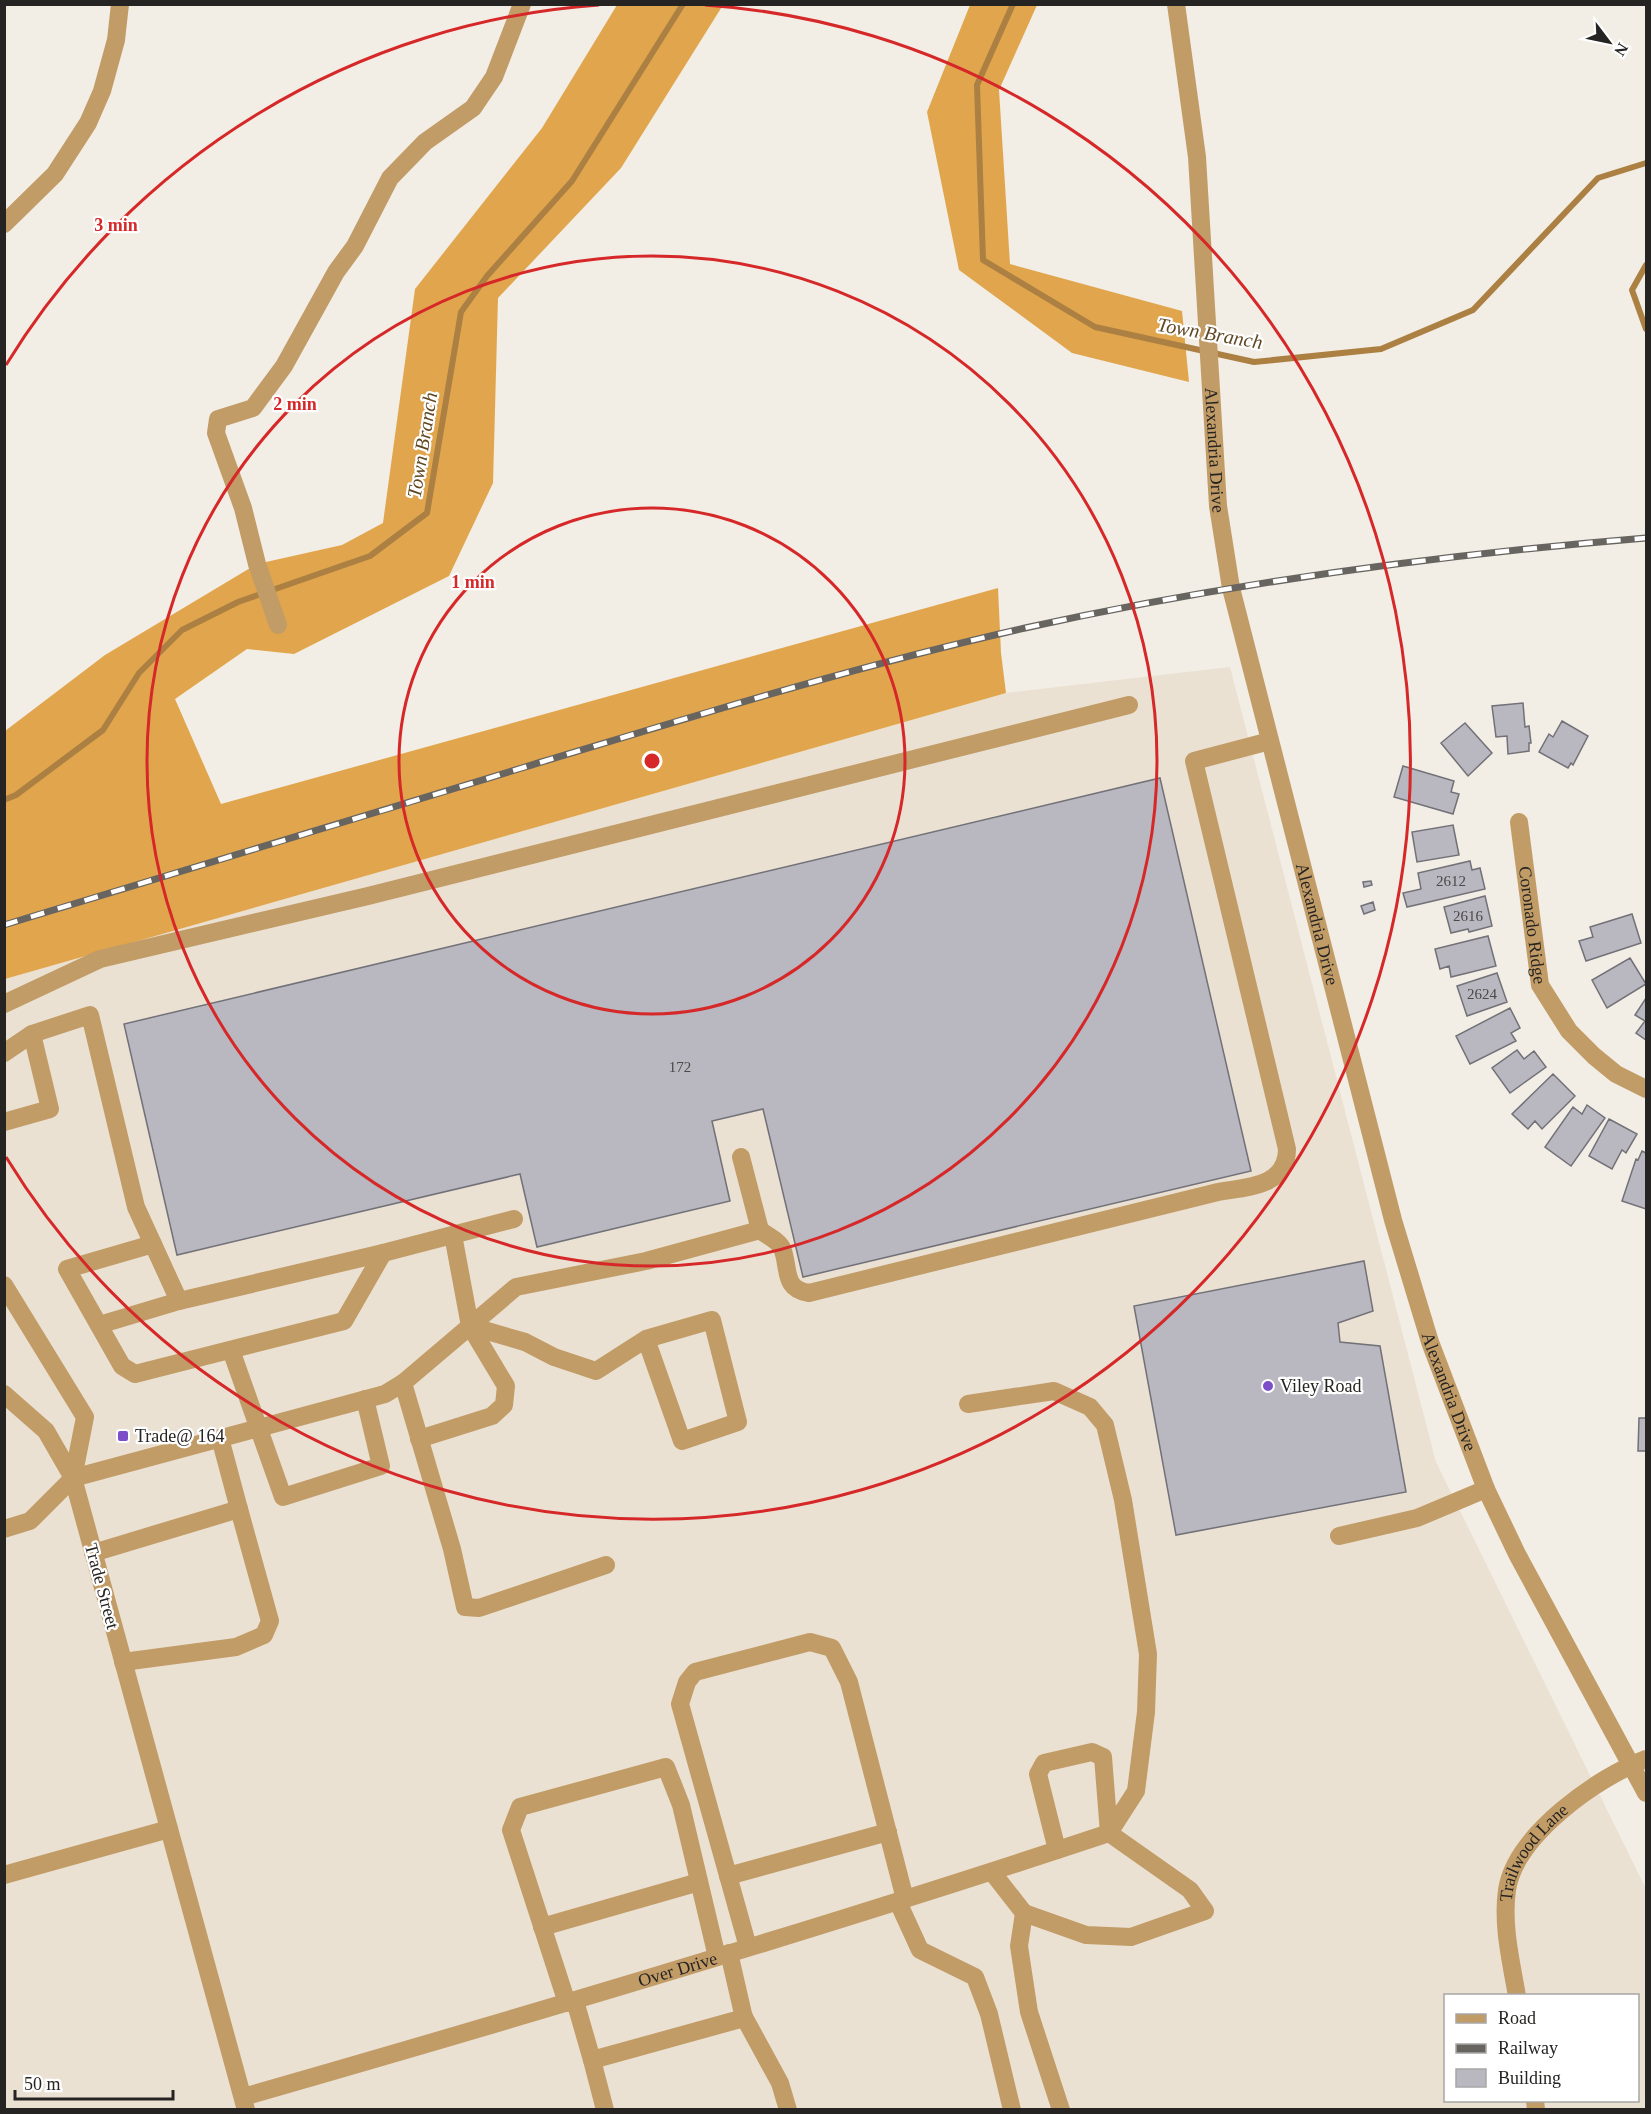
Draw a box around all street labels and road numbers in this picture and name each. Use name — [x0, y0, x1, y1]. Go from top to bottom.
street label: Alexandria Drive — [1201, 387, 1229, 514]
street label: Alexandria Drive — [1292, 861, 1342, 987]
street label: Coronado Ridge — [1515, 865, 1550, 985]
street label: Alexandria Drive — [1418, 1330, 1481, 1454]
street label: Trade Street — [81, 1541, 123, 1631]
street label: Trailwood Lane — [1496, 1800, 1572, 1902]
street label: Over Drive — [636, 1948, 720, 1991]

